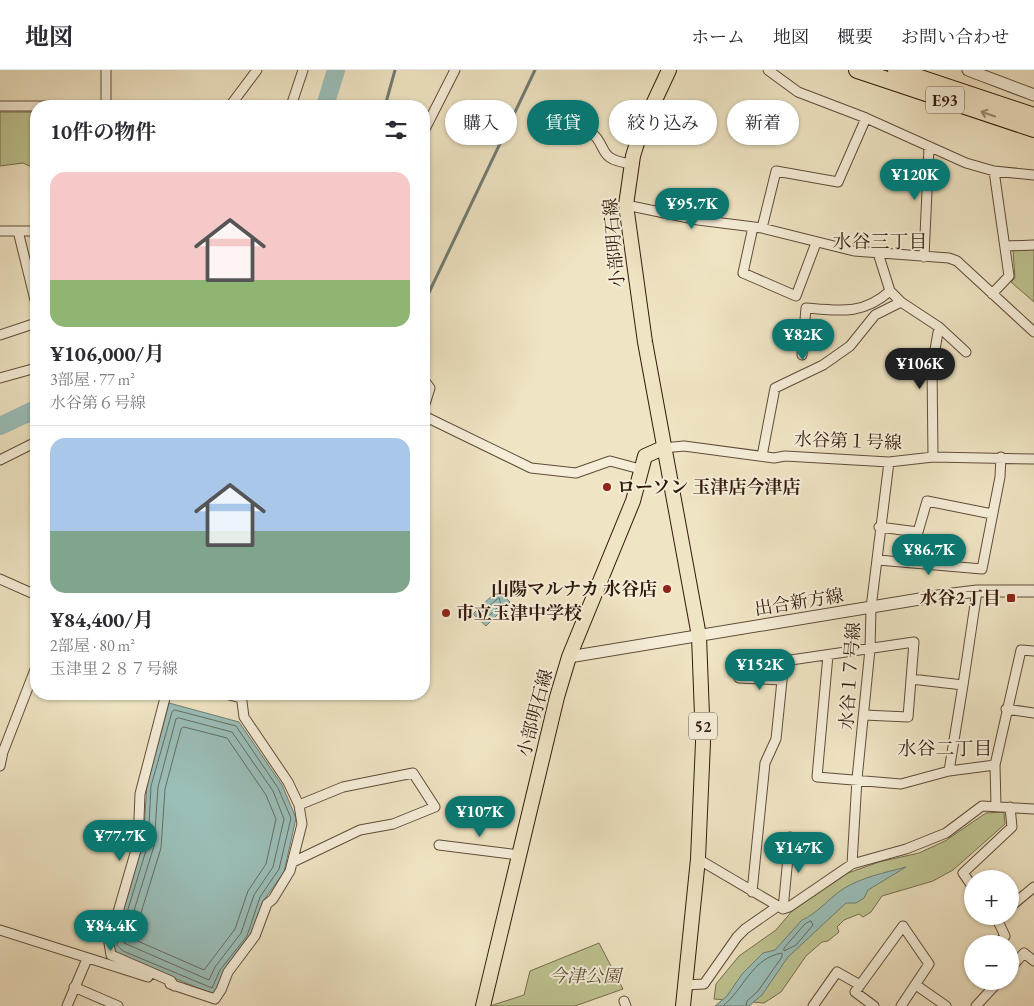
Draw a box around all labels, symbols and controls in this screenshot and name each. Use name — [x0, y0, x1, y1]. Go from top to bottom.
text: 地図 — [25, 21, 73, 52]
text: ホーム — [691, 25, 745, 48]
text: 地図 — [773, 25, 809, 48]
text: 概要 — [837, 25, 873, 48]
text: お問い合わせ — [901, 25, 1009, 48]
road number: E93 — [926, 86, 964, 114]
chip: 購入 — [445, 100, 517, 145]
chip: 賃貸 — [527, 100, 599, 145]
chip: 絞り込み — [609, 100, 717, 145]
chip: 新着 — [727, 100, 799, 145]
one-way arrow — [980, 109, 996, 118]
icon: filters — [382, 116, 410, 144]
text: 10件の物件 — [50, 118, 156, 145]
pin: ¥120K — [880, 158, 950, 201]
text: ¥120K — [891, 164, 939, 185]
pin: ¥95.7K — [651, 188, 733, 230]
text: ¥95.7K — [666, 193, 718, 214]
street label: 小部明石線 — [598, 197, 629, 289]
icon: home — [185, 205, 275, 295]
district label: 水谷三丁目 — [832, 229, 928, 254]
pin: ¥82K — [773, 318, 833, 361]
text: ¥82K — [783, 324, 823, 345]
text: ¥106,000/月 — [50, 340, 165, 367]
pin: ¥106K — [885, 348, 955, 390]
text: ¥106K — [896, 353, 944, 374]
text: 3部屋 · 77 m² — [50, 369, 135, 390]
text: 水谷第６号線 — [50, 392, 146, 413]
street label: 水谷第１号線 — [794, 427, 902, 454]
icon: home — [185, 470, 275, 560]
place label: ローソン 玉津店今津店 — [617, 475, 801, 498]
marker: ローソン 玉津店今津店 — [601, 481, 613, 493]
pin: ¥86.7K — [888, 534, 970, 576]
text: ¥86.7K — [903, 539, 955, 560]
place label: 山陽マルナカ 水谷店 — [491, 577, 657, 600]
marker: 山陽マルナカ 水谷店 — [661, 583, 673, 595]
street label: 出合新方線 — [753, 583, 845, 620]
place label: 水谷2丁目 — [919, 586, 1001, 609]
marker: 水谷2丁目 — [1005, 592, 1017, 604]
place label: 市立玉津中学校 — [456, 601, 582, 624]
text: ¥84,400/月 — [50, 606, 154, 633]
marker: 市立玉津中学校 — [440, 607, 452, 619]
street label: 水谷１７号線 — [834, 621, 865, 731]
text: 2部屋 · 80 m² — [50, 635, 135, 656]
pin: ¥152K — [725, 648, 795, 691]
text: ¥152K — [736, 654, 784, 675]
text: 玉津里２８７号線 — [50, 658, 178, 679]
street label: 小部明石線 — [512, 666, 557, 759]
road number: 52 — [689, 712, 717, 739]
district label: 水谷二丁目 — [897, 736, 993, 761]
pin: ¥107K — [445, 796, 515, 838]
text: ¥107K — [456, 801, 504, 822]
pin: ¥77.7K — [79, 820, 161, 862]
text: ¥77.7K — [94, 825, 146, 846]
pin: ¥147K — [764, 832, 834, 874]
text: ¥147K — [775, 837, 823, 858]
map controls — [964, 870, 1019, 990]
button: + — [964, 870, 1019, 925]
pin: ¥84.4K — [70, 910, 152, 952]
text: ¥84.4K — [85, 915, 137, 936]
button: − — [964, 935, 1019, 990]
park label: 今津公園 — [549, 964, 624, 987]

